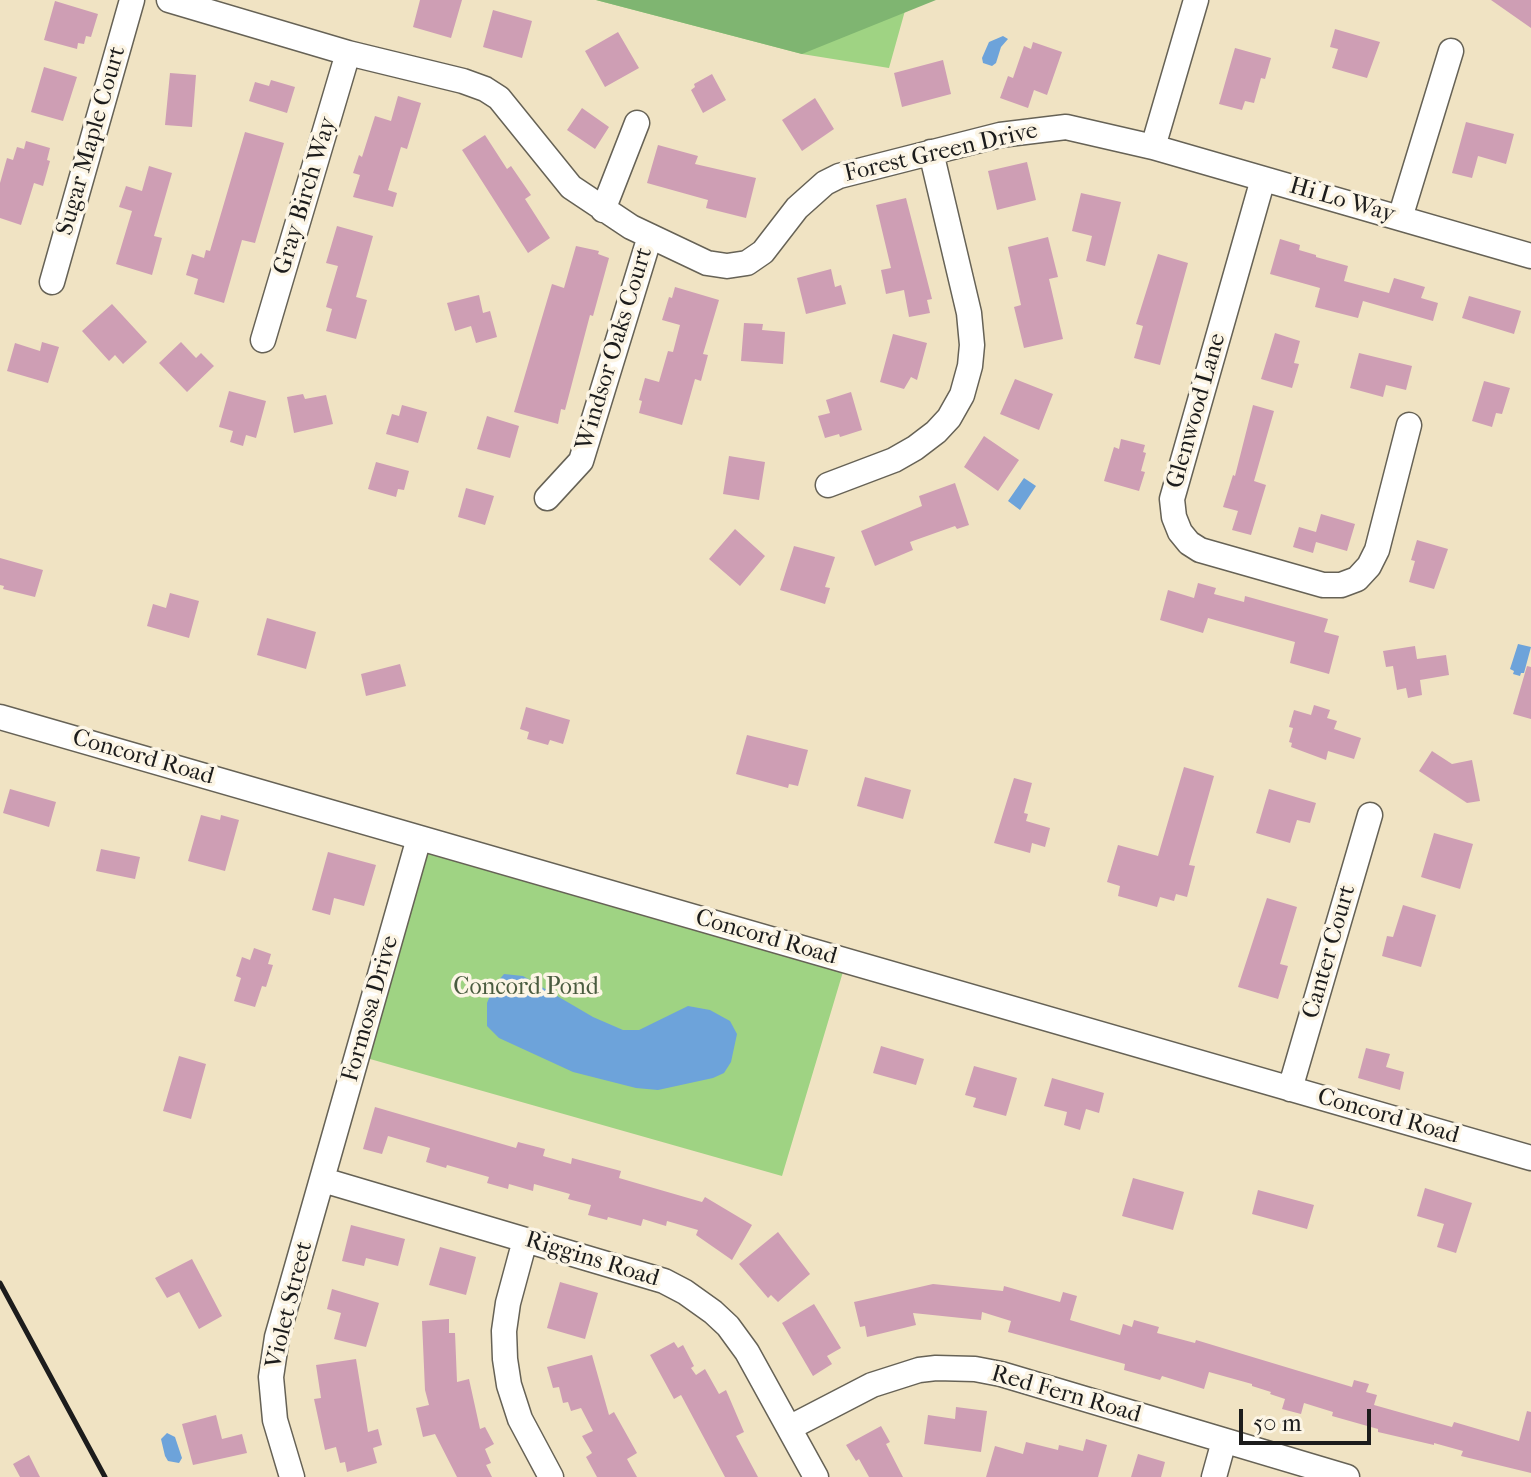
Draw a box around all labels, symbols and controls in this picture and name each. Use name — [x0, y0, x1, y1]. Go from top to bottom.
street label: Sugar Maple Court — [51, 43, 133, 239]
street label: Gray Birch Way — [268, 114, 344, 278]
street label: Forest Green Drive — [841, 117, 1041, 189]
street label: Hi Lo Way — [1286, 172, 1398, 230]
street label: Windsor Oaks Court — [570, 244, 660, 454]
street label: Glenwood Lane — [1161, 330, 1233, 492]
street label: Concord Road — [69, 724, 217, 792]
street label: Canter Court — [1297, 882, 1363, 1022]
street label: Concord Road — [692, 904, 840, 972]
street label: Formosa Drive — [336, 933, 406, 1085]
park label: Concord Pond — [453, 974, 599, 1002]
street label: Concord Road — [1314, 1083, 1462, 1151]
street label: Riggins Road — [522, 1226, 662, 1294]
street label: Violet Street — [260, 1239, 320, 1371]
street label: Red Fern Road — [988, 1360, 1144, 1430]
scale bar — [1243, 1393, 1375, 1443]
text: 50 m — [1253, 1409, 1302, 1437]

